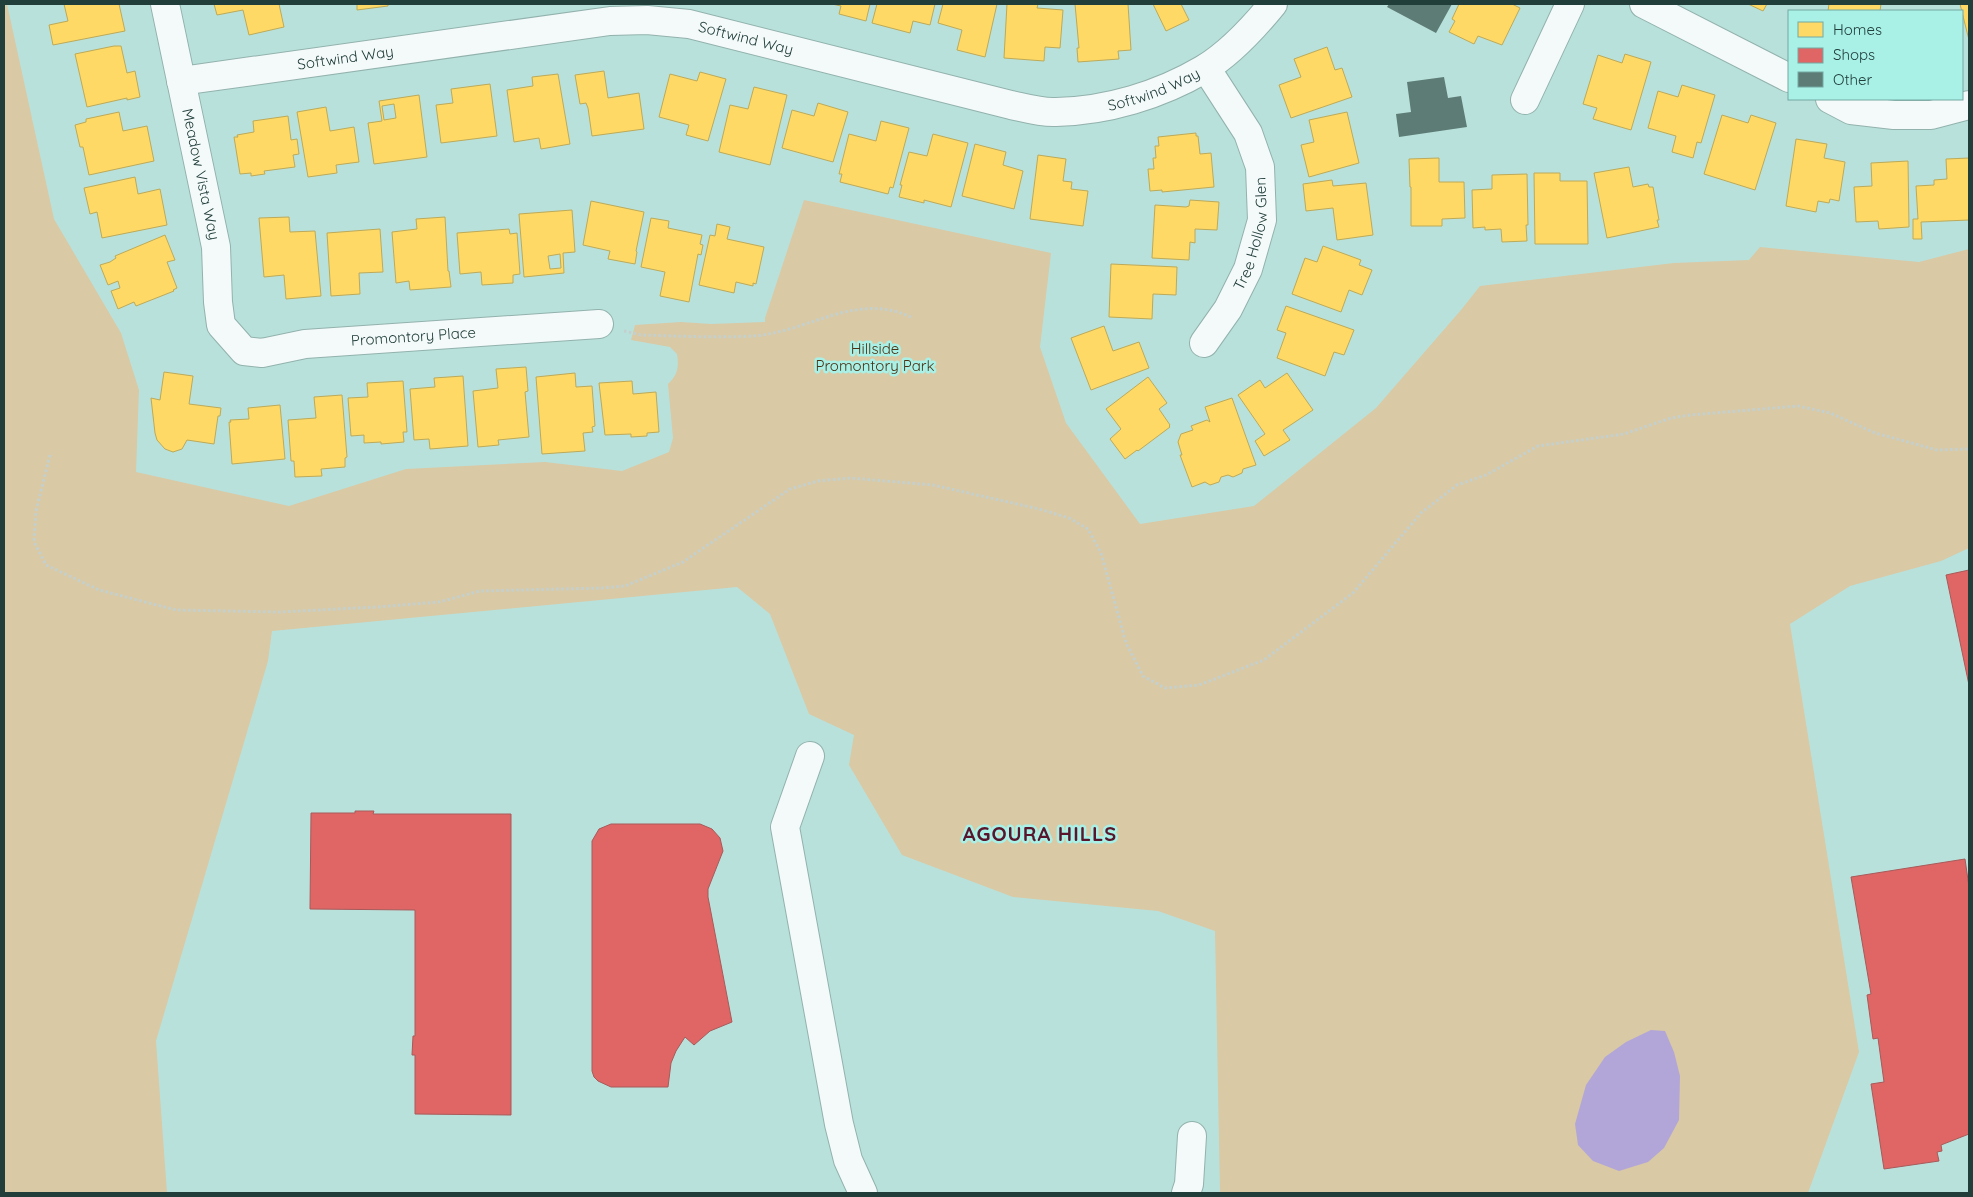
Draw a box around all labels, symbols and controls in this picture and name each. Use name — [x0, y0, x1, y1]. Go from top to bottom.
legend — [1788, 10, 1963, 100]
street label: Softwind Way — [697, 17, 795, 59]
text: Homes — [1833, 20, 1882, 39]
street label: Softwind Way — [296, 41, 395, 74]
text: Shops — [1833, 45, 1875, 64]
street label: Softwind Way — [1106, 63, 1203, 115]
text: Other — [1833, 70, 1873, 89]
street label: Meadow Vista Way — [178, 107, 224, 242]
street label: Tree Hollow Glen — [1229, 177, 1271, 293]
street label: Promontory Place — [350, 322, 477, 350]
park label: Hillside Promontory Park — [815, 339, 935, 375]
district label: AGOURA HILLS — [963, 821, 1117, 846]

